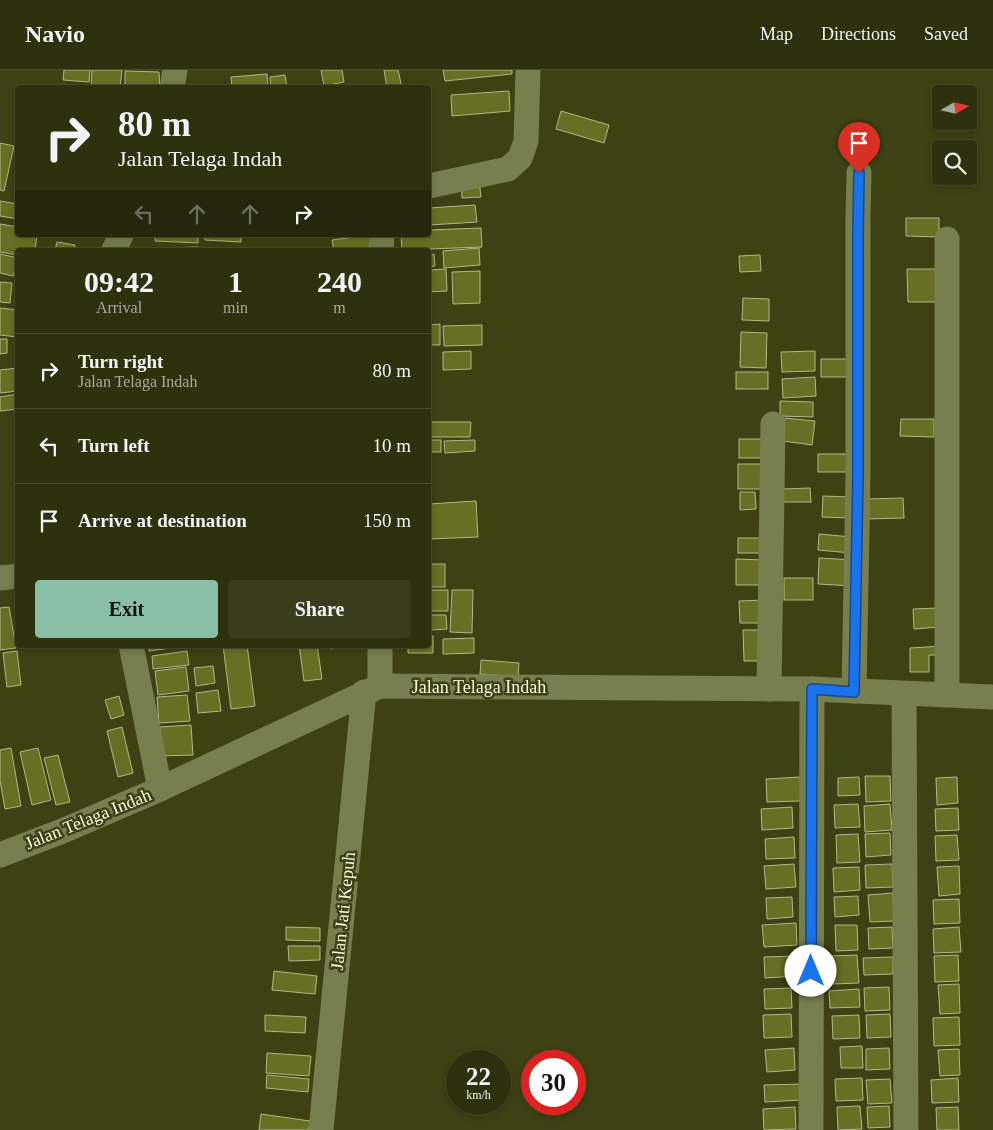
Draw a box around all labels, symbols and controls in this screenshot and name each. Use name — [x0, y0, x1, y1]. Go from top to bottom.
text: Navio — [25, 21, 85, 47]
text: Map — [760, 24, 793, 44]
text: Directions — [821, 24, 896, 44]
text: Saved — [924, 24, 968, 44]
north arrow — [932, 85, 978, 130]
map controls — [932, 85, 977, 185]
icon: right — [35, 105, 100, 170]
text: 80 m — [118, 105, 191, 144]
pin — [838, 122, 880, 173]
icon: arrive — [845, 129, 873, 157]
button: search — [932, 140, 977, 185]
text: Jalan Telaga Indah — [118, 146, 282, 171]
icon: left — [130, 200, 158, 228]
icon: ahead — [183, 200, 211, 228]
icon: ahead — [236, 200, 264, 228]
icon: right — [289, 200, 317, 228]
text: 09:42 — [84, 265, 154, 298]
text: 1 — [228, 265, 243, 298]
text: 240 — [317, 265, 362, 298]
text: Arrival — [96, 299, 142, 316]
text: min — [223, 299, 248, 316]
text: m — [333, 299, 346, 316]
text: Turn right — [78, 351, 163, 372]
icon: right — [35, 357, 63, 385]
text: 80 m — [372, 360, 411, 381]
text: Jalan Telaga Indah — [78, 373, 197, 390]
icon: left — [35, 432, 63, 460]
text: Turn left — [78, 435, 150, 456]
text: 10 m — [372, 435, 411, 456]
icon: arrive — [35, 507, 63, 535]
text: Arrive at destination — [78, 510, 247, 531]
text: 150 m — [363, 510, 411, 531]
button: Exit — [35, 580, 218, 638]
button: Share — [228, 580, 411, 638]
street label: Jalan Telaga Indah — [412, 677, 546, 697]
street label: Jalan Telaga Indah — [22, 785, 154, 853]
street label: Jalan Jati Kepuh — [327, 851, 359, 971]
position arrow — [784, 944, 836, 996]
speed limit sign: 30 — [521, 1050, 586, 1115]
text: 22 — [466, 1063, 491, 1090]
text: km/h — [466, 1088, 491, 1102]

